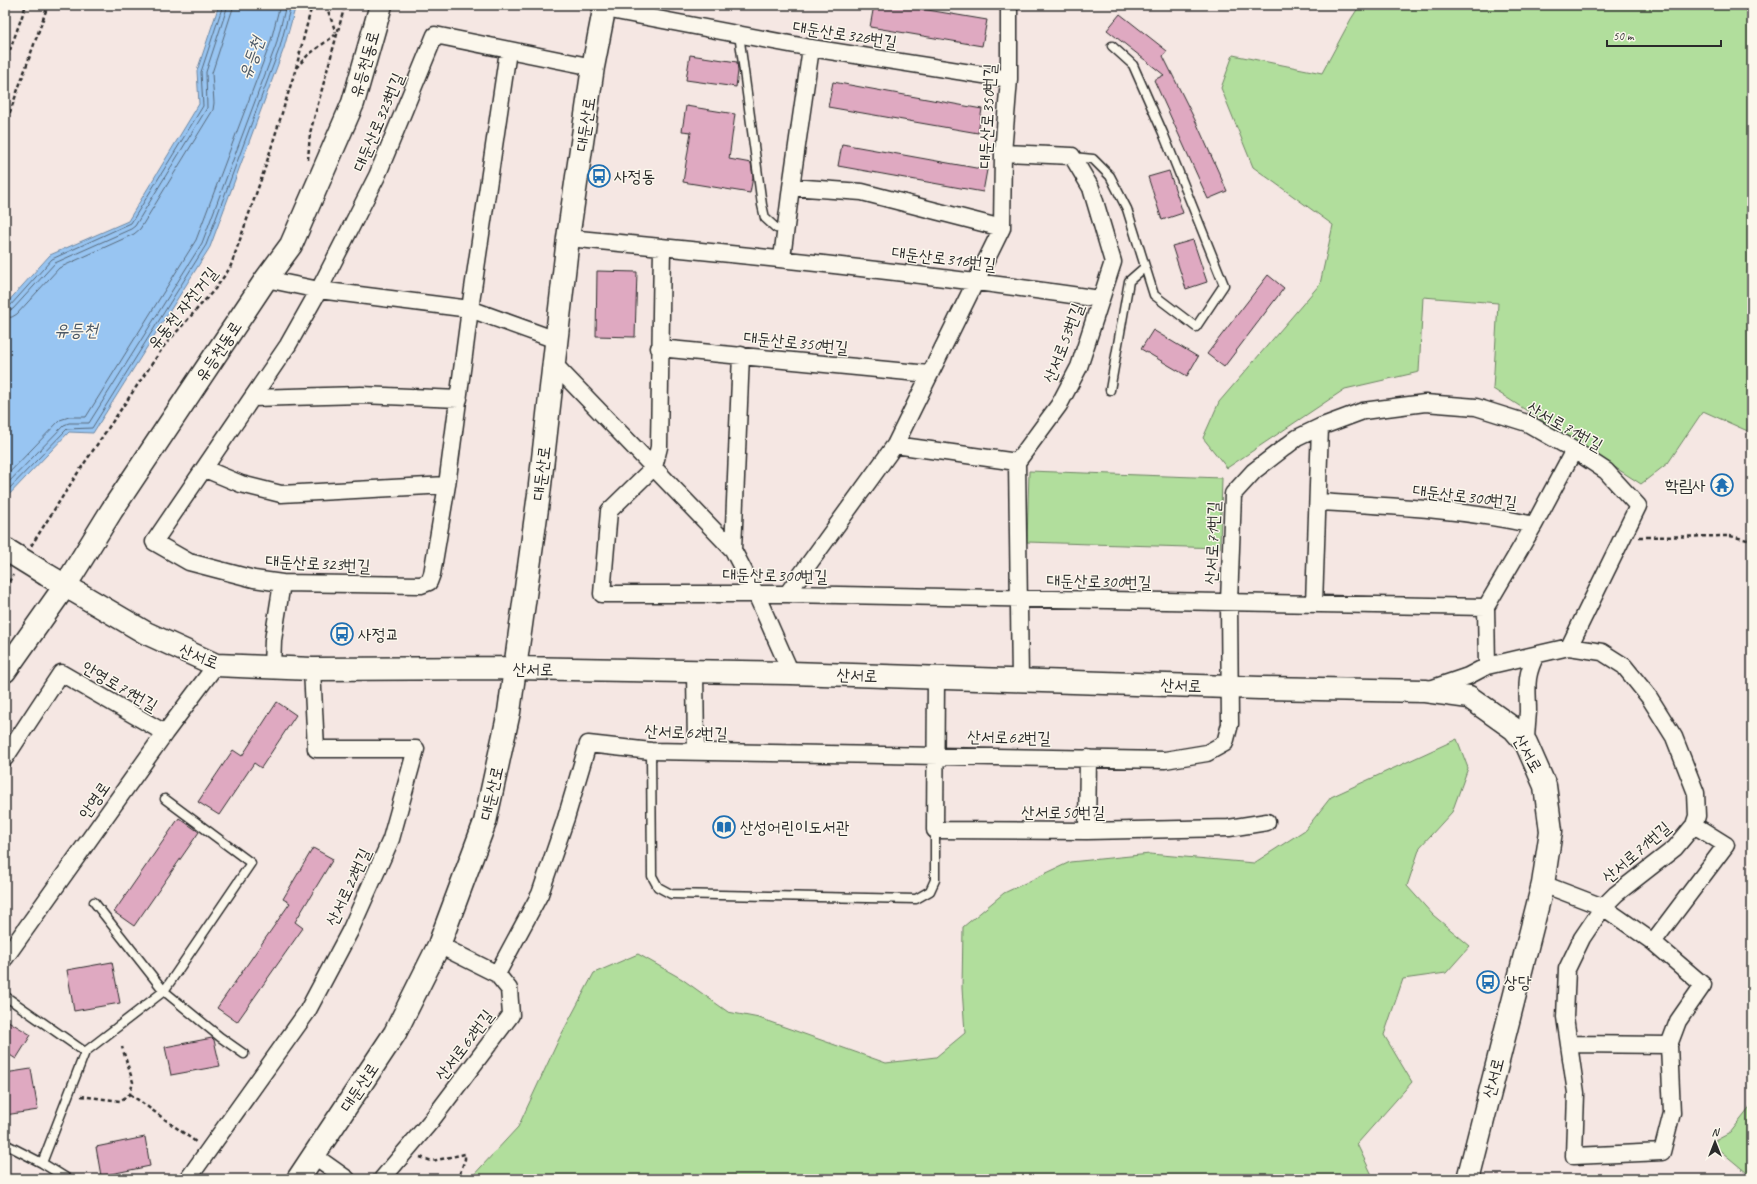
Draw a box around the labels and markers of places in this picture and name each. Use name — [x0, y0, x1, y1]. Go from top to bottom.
bus stop icon: 사정동 — [586, 163, 612, 189]
place label: 사정동 — [614, 166, 655, 187]
temple icon: 학림사 — [1709, 472, 1735, 498]
place label: 학림사 — [1665, 475, 1706, 496]
bus stop icon: 사정교 — [329, 621, 355, 647]
place label: 사정교 — [358, 624, 399, 645]
library icon: 산성어린이도서관 — [711, 814, 737, 840]
place label: 산성어린이도서관 — [740, 817, 850, 838]
bus stop icon: 상당 — [1475, 969, 1501, 995]
place label: 상당 — [1504, 972, 1532, 993]

